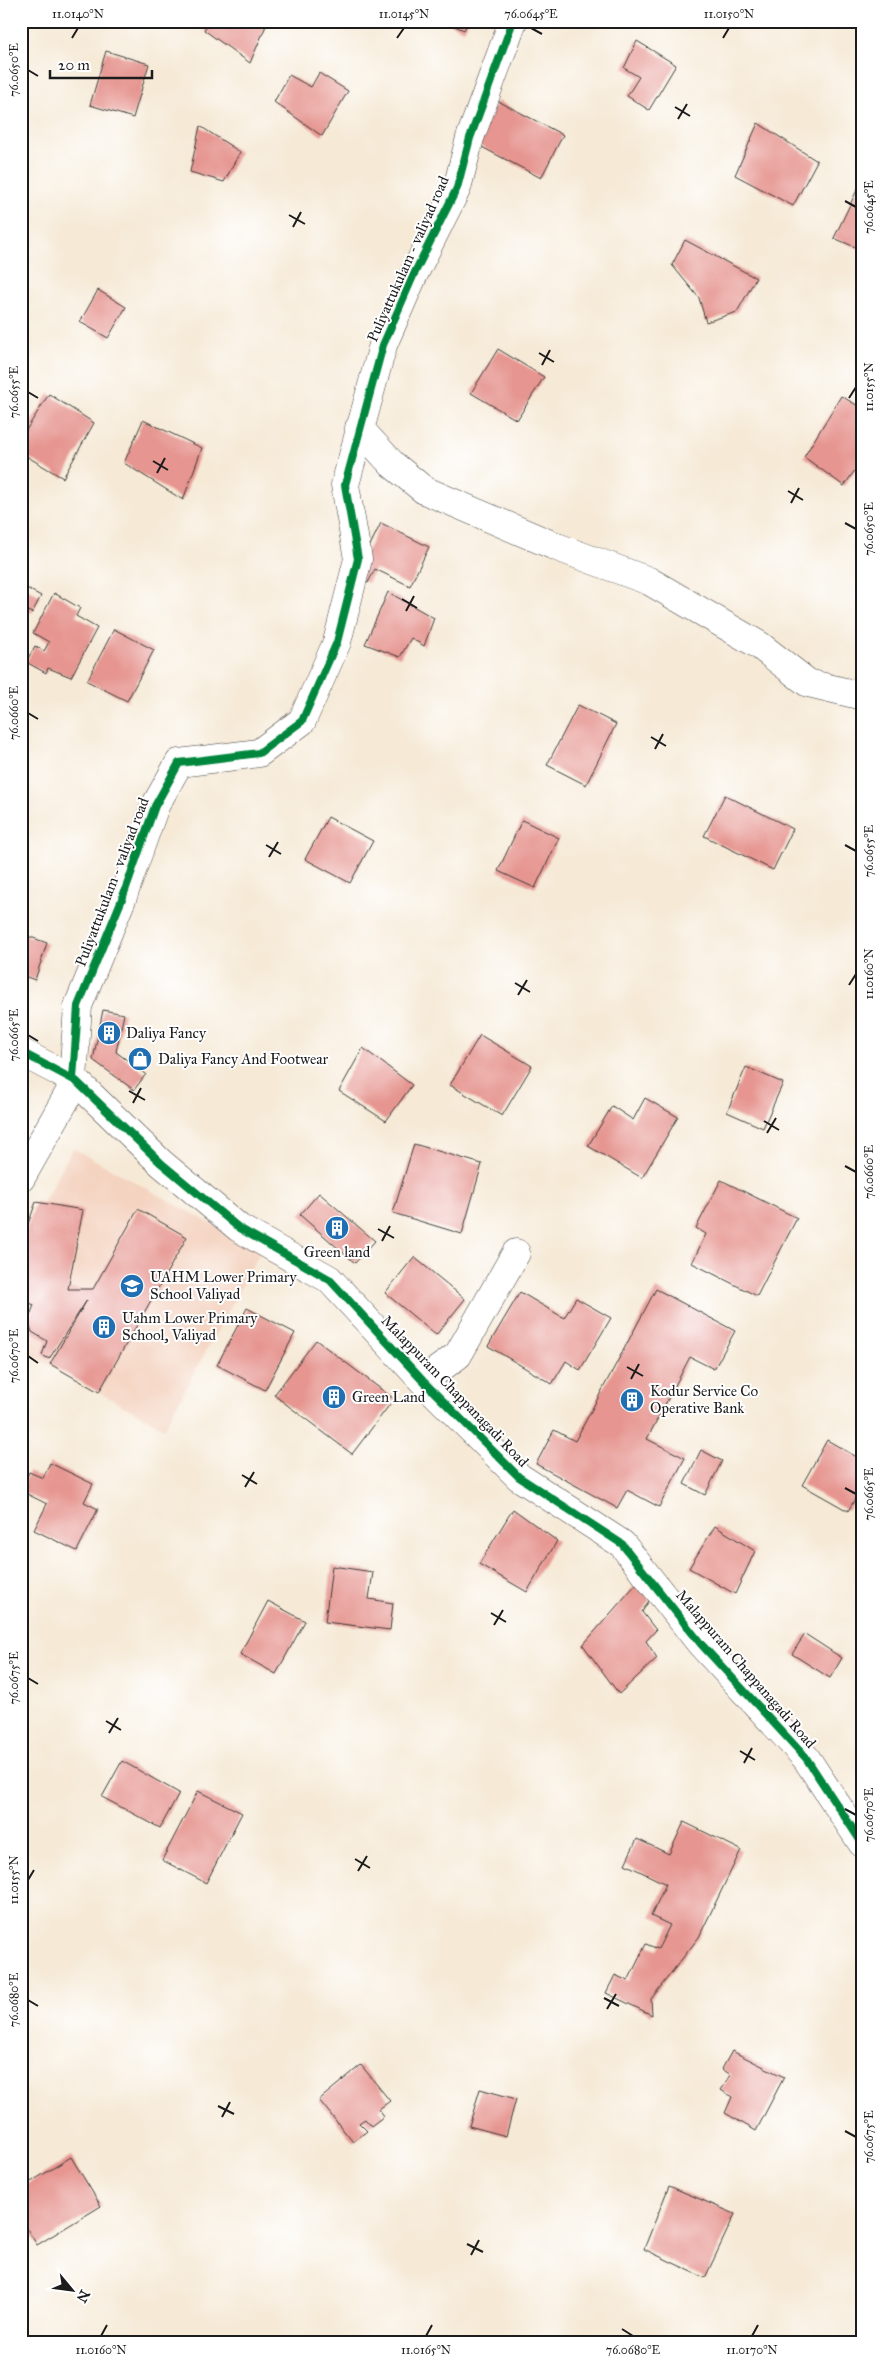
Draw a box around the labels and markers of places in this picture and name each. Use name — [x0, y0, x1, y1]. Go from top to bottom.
building icon: Daliya Fancy — [96, 1020, 122, 1046]
place label: Daliya Fancy — [126, 1024, 207, 1042]
shop icon: Daliya Fancy And Footwear — [127, 1046, 153, 1072]
place label: Daliya Fancy And Footwear — [158, 1050, 329, 1068]
building icon: Green land — [324, 1215, 350, 1241]
place label: Green land — [304, 1243, 371, 1261]
place label: UAHM Lower Primary School Valiyad — [150, 1268, 297, 1303]
school or university icon: UAHM Lower Primary School Valiyad — [119, 1273, 145, 1299]
place label: Uahm Lower Primary School, Valiyad — [122, 1309, 258, 1344]
building icon: Uahm Lower Primary School, Valiyad — [91, 1314, 117, 1340]
place label: Kodur Service Co Operative Bank — [650, 1382, 759, 1417]
building icon: Green Land — [321, 1384, 347, 1410]
building icon: Kodur Service Co Operative Bank — [619, 1387, 645, 1413]
place label: Green Land — [352, 1388, 426, 1406]

